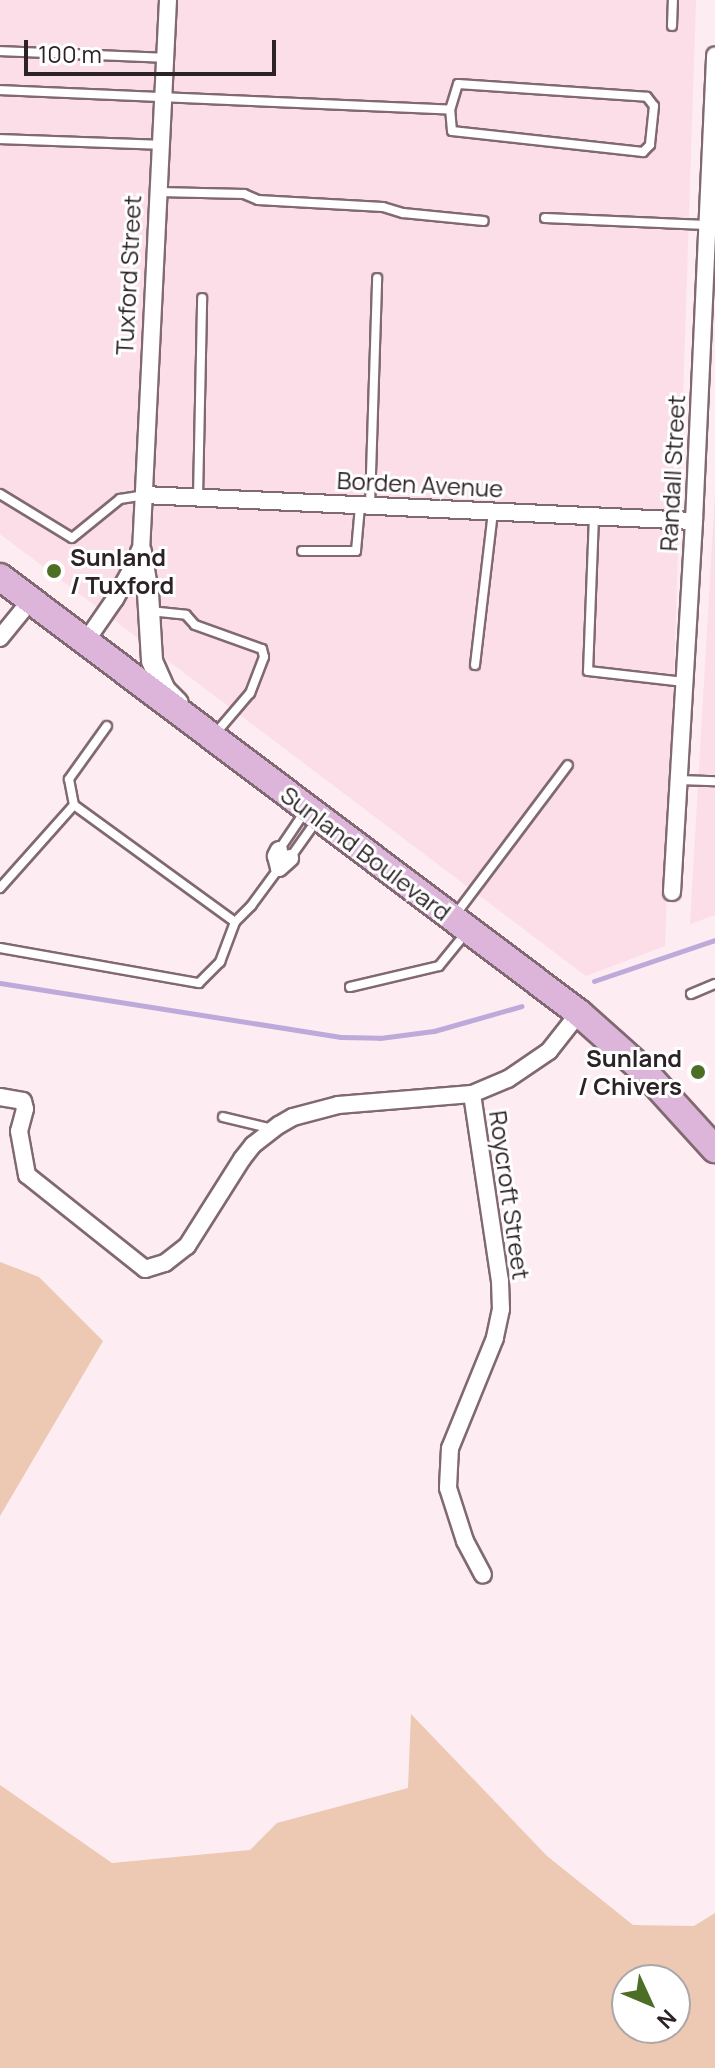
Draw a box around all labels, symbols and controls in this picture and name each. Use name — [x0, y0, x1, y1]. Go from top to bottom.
scale bar — [28, 24, 280, 74]
text: 100 m — [38, 37, 102, 70]
street label: Tuxford Street — [109, 194, 147, 356]
street label: Randall Street — [654, 394, 690, 552]
street label: Borden Avenue — [336, 465, 504, 503]
place label: Sunland / Tuxford — [70, 543, 174, 599]
marker: Sunland / Tuxford — [45, 562, 63, 580]
street label: Sunland Boulevard — [275, 780, 457, 926]
place label: Sunland / Chivers — [578, 1044, 682, 1100]
marker: Sunland / Chivers — [689, 1063, 707, 1081]
street label: Roycroft Street — [484, 1109, 536, 1281]
north arrow — [611, 1964, 691, 2044]
text: N — [651, 2003, 683, 2035]

